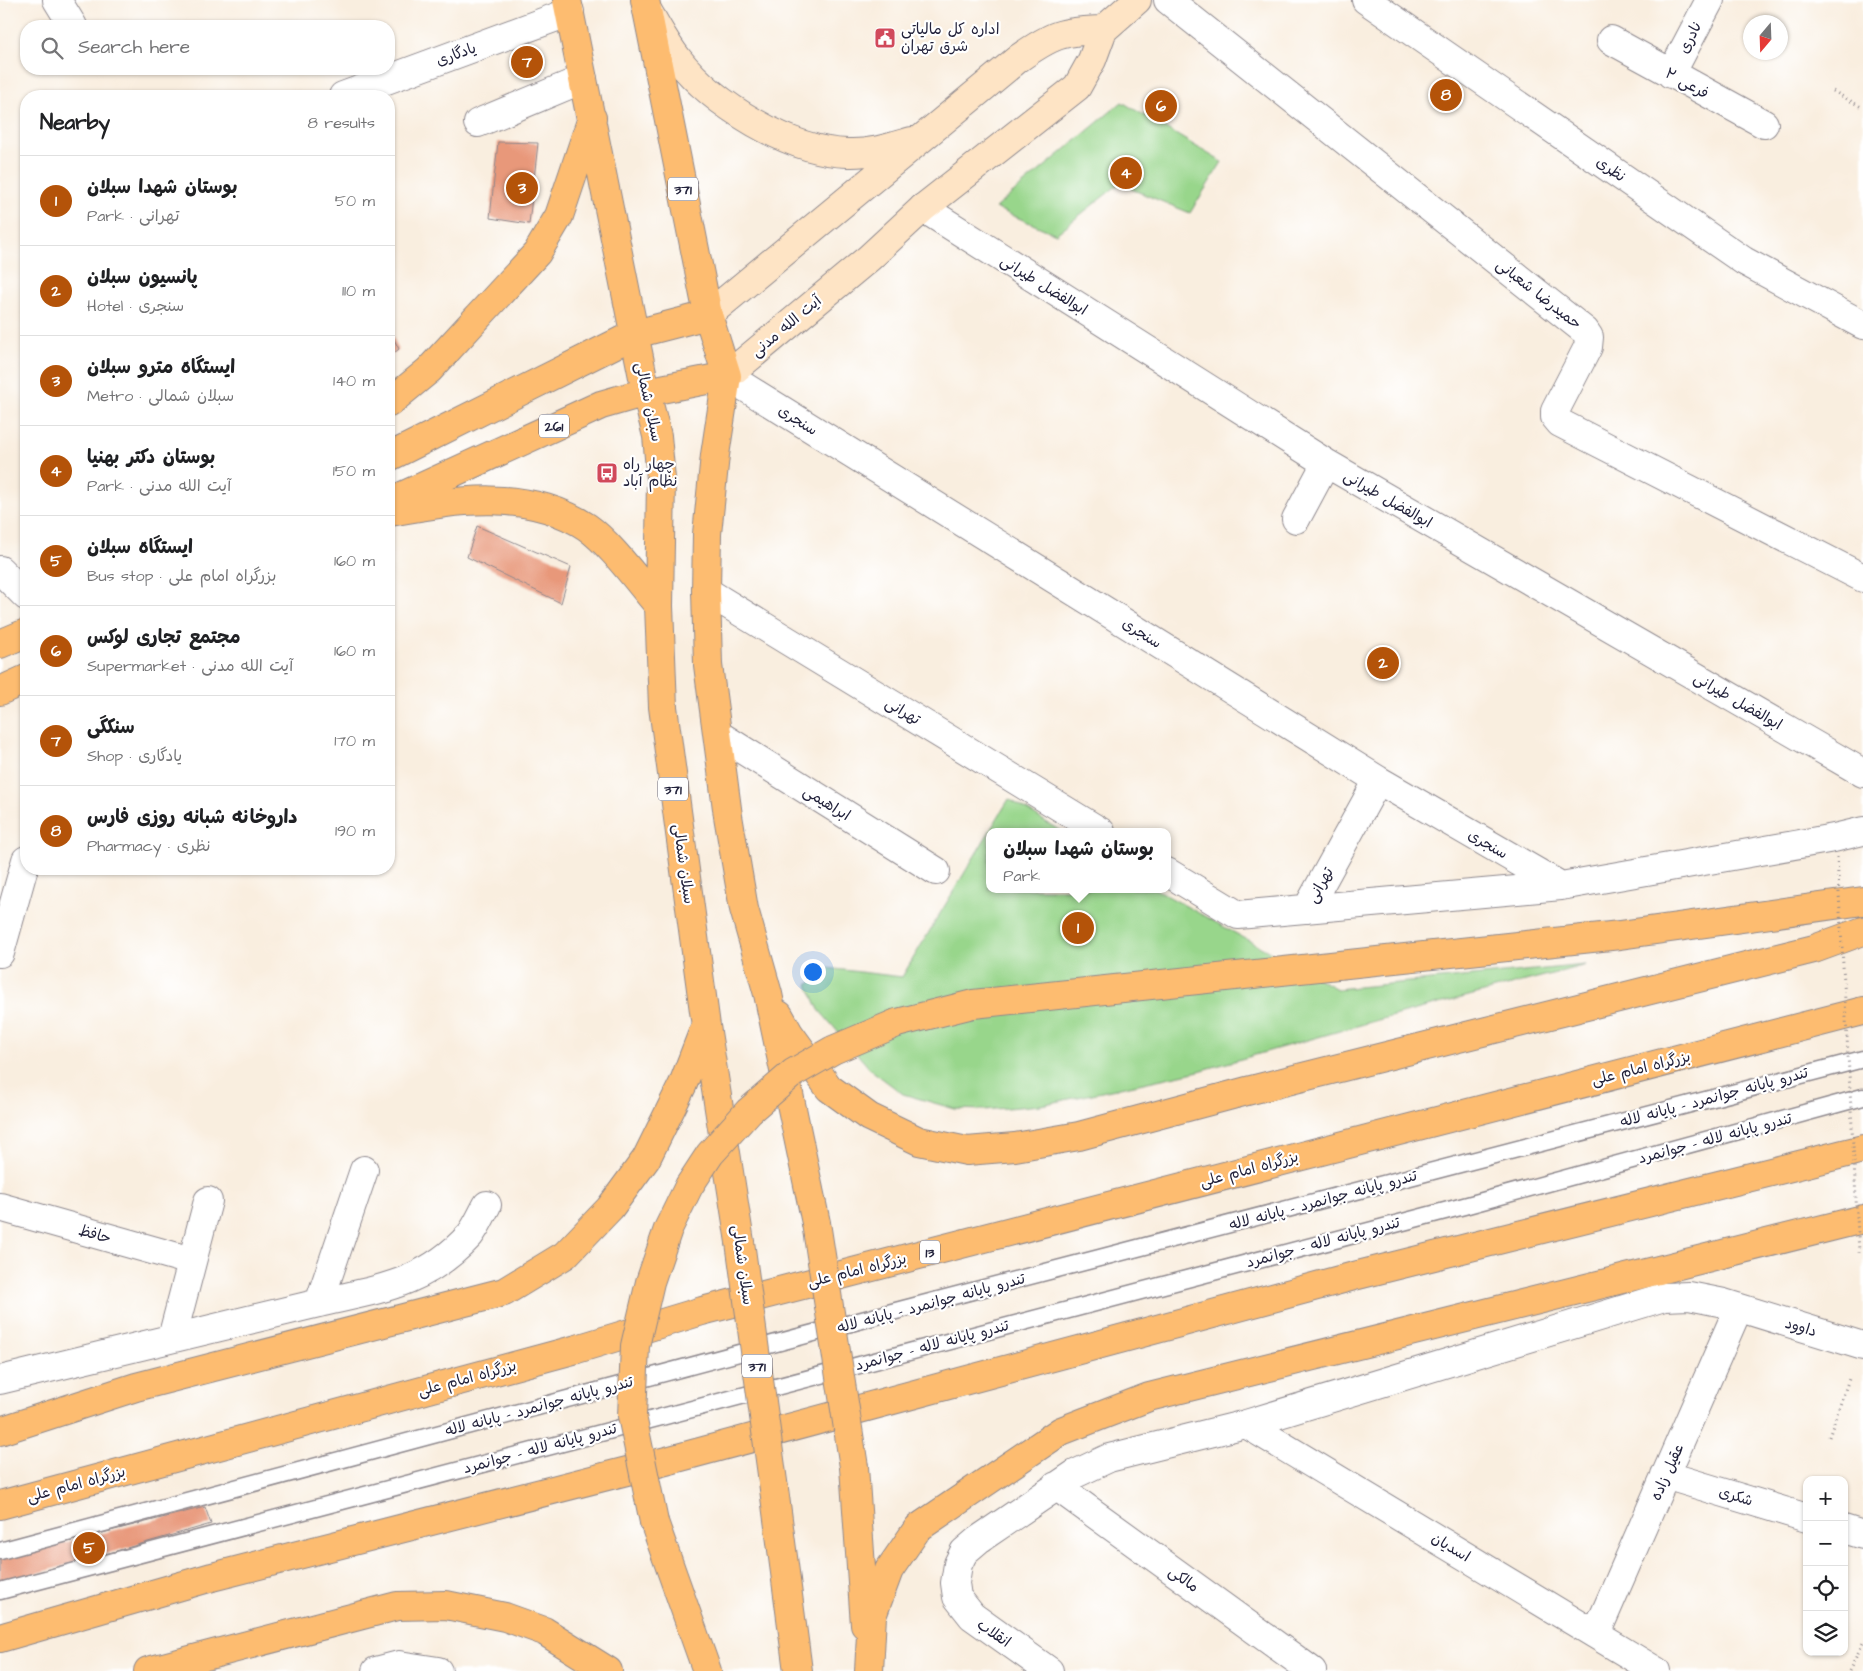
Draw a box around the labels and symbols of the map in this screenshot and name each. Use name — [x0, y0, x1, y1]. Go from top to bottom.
north arrow — [1743, 15, 1788, 60]
street label: نادری — [1673, 17, 1708, 57]
place label: اداره کل مالیاتی شرق تهران — [901, 19, 999, 57]
public building icon: اداره کل مالیاتی شرق تهران — [873, 26, 897, 50]
street label: یادگاری — [433, 38, 479, 71]
pin: 7 — [511, 43, 543, 81]
street label: فرعی ۲ — [1661, 63, 1712, 104]
pin: 8 — [1430, 76, 1462, 114]
pin: 6 — [1145, 87, 1177, 125]
street label: نظری — [1592, 152, 1630, 187]
pin: 4 — [1110, 154, 1142, 192]
pin: 3 — [506, 169, 538, 207]
road number: 371 — [668, 178, 698, 200]
street label: ابوالفضل طیرانی — [996, 250, 1091, 321]
street label: حمیدرضا شعبانی — [1492, 254, 1586, 334]
street label: آیت الله مدنی — [747, 290, 827, 362]
street label: سبلان شمالی — [630, 360, 667, 444]
street label: سنجری — [774, 400, 821, 441]
road number: 261 — [539, 414, 569, 438]
place label: چهار راه نظام آباد — [623, 454, 677, 492]
bus stop icon: چهار راه نظام آباد — [595, 461, 619, 485]
street label: ابوالفضل طیرانی — [1340, 466, 1436, 533]
street label: سنجری — [1118, 613, 1165, 654]
pin: 2 — [1367, 644, 1399, 682]
street label: ابوالفضل طیرانی — [1690, 668, 1786, 735]
street label: تهرانی — [881, 693, 925, 730]
road number: 371 — [658, 778, 688, 801]
street label: ابراهیمی — [799, 781, 854, 826]
street label: سبلان شمالی — [667, 823, 700, 905]
street label: سنجری — [1464, 825, 1512, 864]
street label: تهرانی — [1302, 863, 1339, 907]
pin: 1 — [1062, 909, 1094, 947]
your location — [800, 959, 826, 985]
street label: بزرگراه امام علی — [1589, 1046, 1693, 1091]
street label: تندرو پایانه جوانمرد - پایانه لاله — [1618, 1062, 1811, 1133]
street label: تندرو پایانه لاله - جوانمرد — [1636, 1108, 1795, 1169]
street label: بزرگراه امام علی — [1198, 1146, 1301, 1193]
street label: تندرو پایانه جوانمرد - پایانه لاله — [1227, 1165, 1420, 1236]
street label: تندرو پایانه لاله - جوانمرد — [1244, 1212, 1403, 1273]
street label: حافظ — [76, 1220, 114, 1249]
street label: سبلان شمالی — [726, 1224, 759, 1306]
road number: 13 — [920, 1240, 940, 1264]
street label: بزرگراه امام علی — [805, 1248, 909, 1293]
street label: تندرو پایانه جوانمرد - پایانه لاله — [835, 1268, 1028, 1339]
street label: داوود — [1783, 1313, 1819, 1342]
street label: تندرو پایانه لاله - جوانمرد — [853, 1315, 1012, 1376]
road number: 371 — [742, 1354, 772, 1378]
street label: بزرگراه امام علی — [416, 1355, 519, 1402]
street label: تندرو پایانه جوانمرد - پایانه لاله — [443, 1371, 636, 1442]
street label: تندرو پایانه لاله - جوانمرد — [461, 1418, 620, 1479]
street label: عقیل زاده — [1646, 1440, 1689, 1504]
street label: بزرگراه امام علی — [25, 1461, 128, 1508]
street label: شکری — [1716, 1481, 1755, 1512]
street label: اسدیان — [1427, 1528, 1474, 1567]
pin: 5 — [73, 1529, 105, 1567]
street label: مالکی — [1164, 1561, 1203, 1598]
street label: انقلاب — [973, 1614, 1015, 1653]

